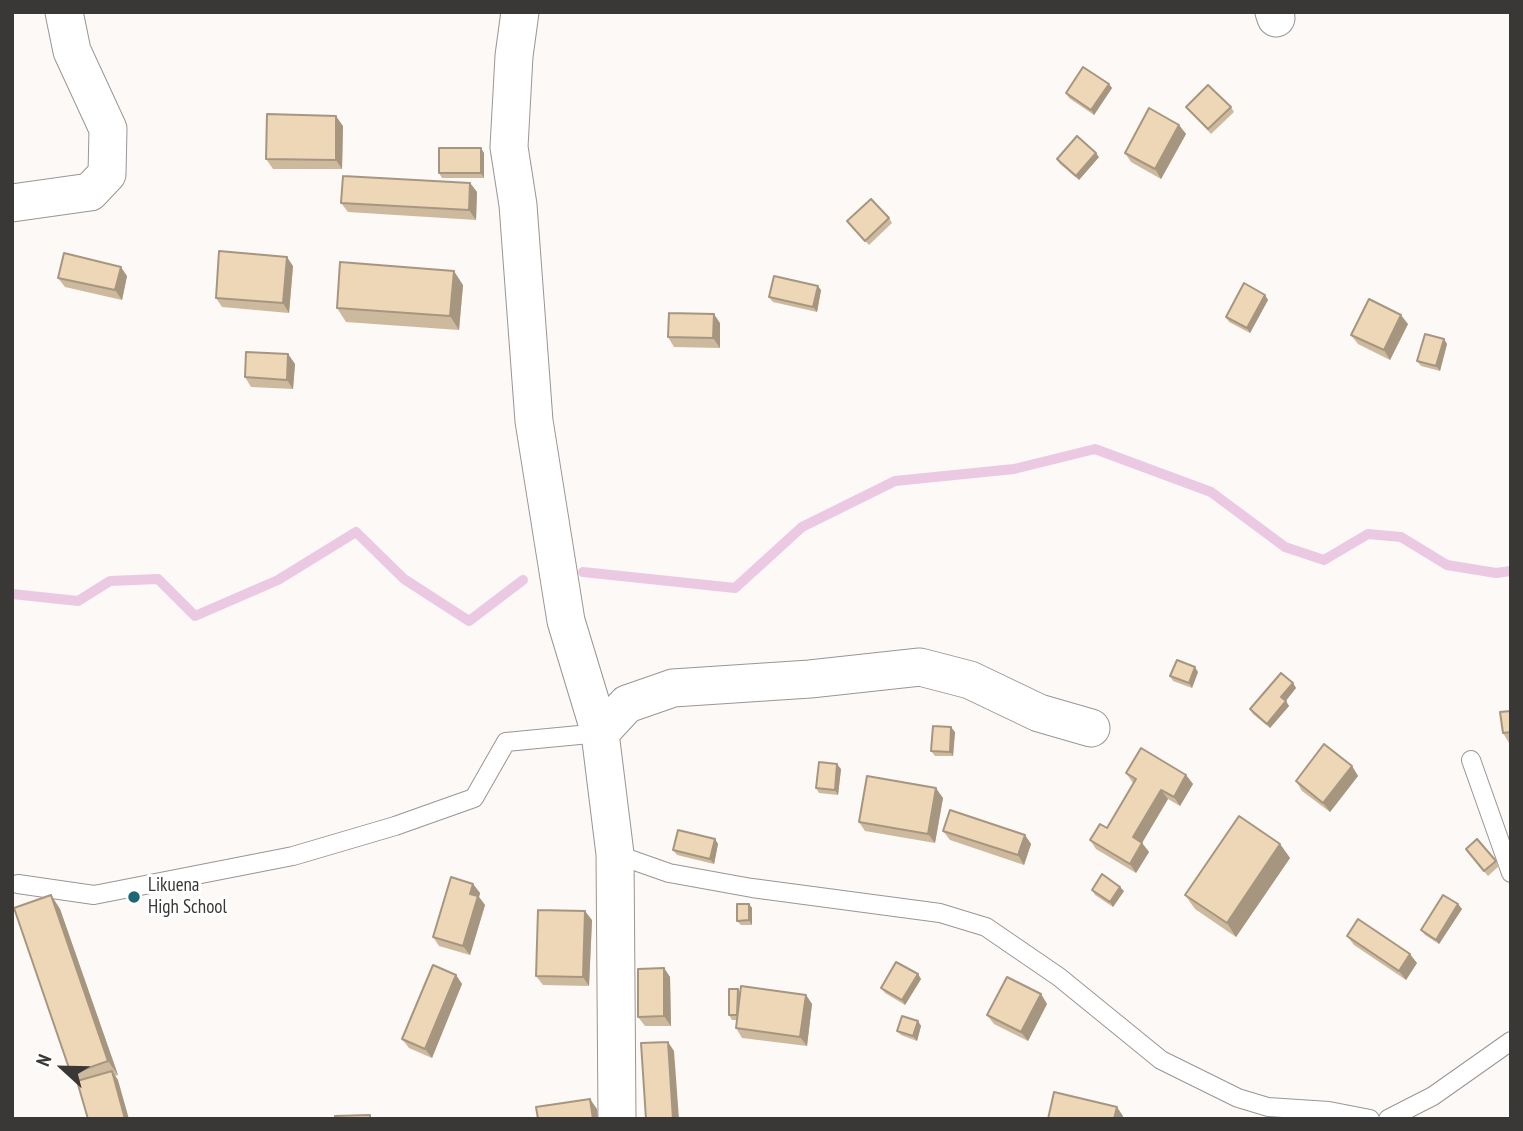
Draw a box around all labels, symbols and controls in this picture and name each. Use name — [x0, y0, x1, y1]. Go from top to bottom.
place label: Likuena High School — [148, 875, 227, 919]
marker: Likuena High School — [126, 889, 142, 905]
north arrow — [28, 1033, 98, 1103]
text: N — [30, 1051, 57, 1069]

